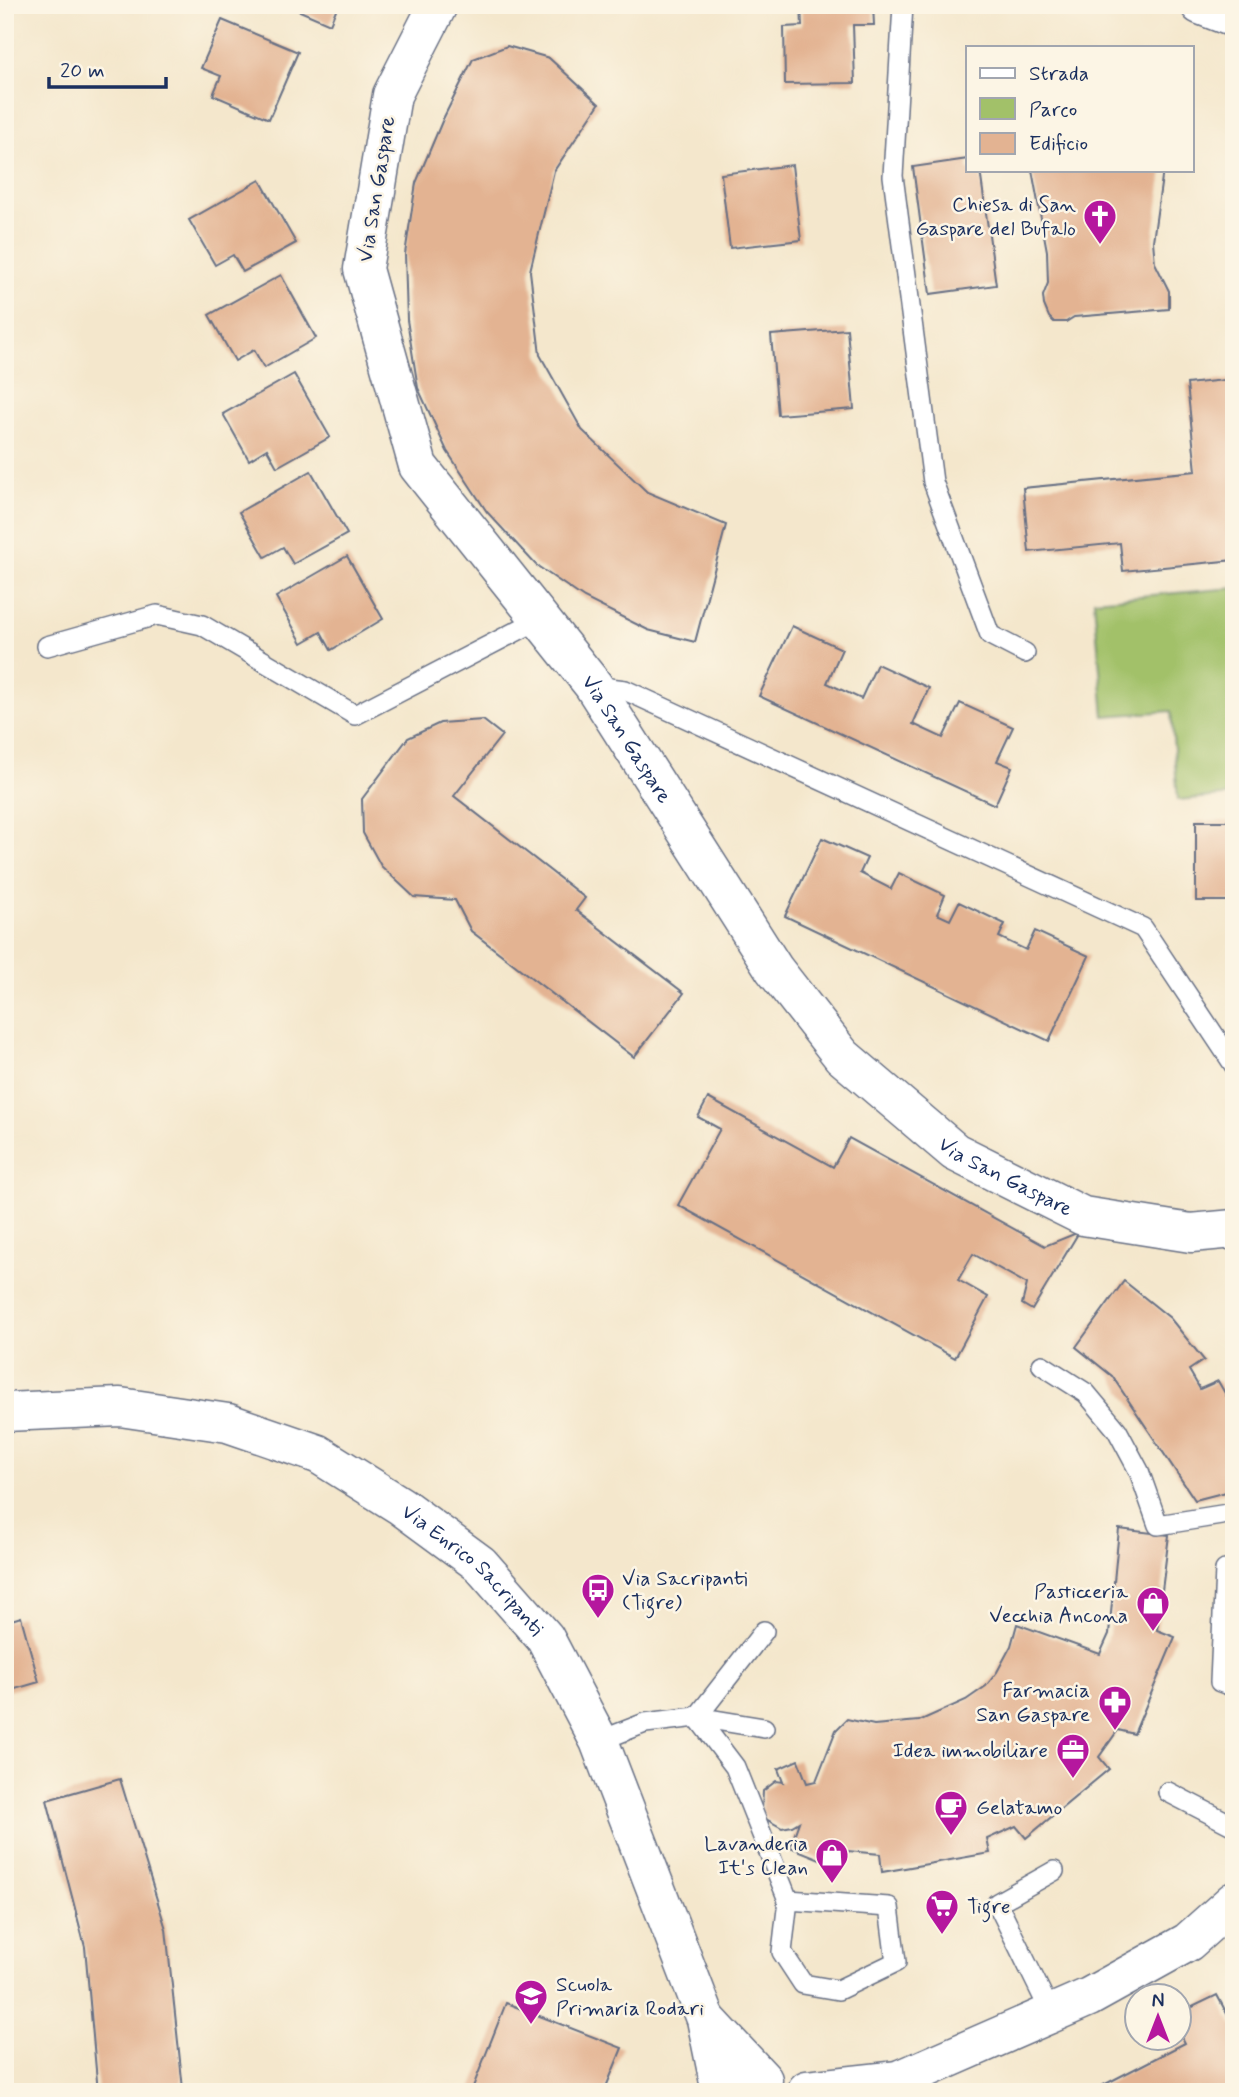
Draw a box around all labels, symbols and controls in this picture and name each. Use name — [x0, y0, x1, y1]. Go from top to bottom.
scale bar — [49, 46, 166, 90]
legend — [966, 46, 1194, 172]
text: 20 m — [60, 57, 105, 85]
text: Strada — [1029, 60, 1089, 88]
text: Parco — [1029, 96, 1077, 124]
street label: Via San Gaspare — [352, 114, 402, 264]
text: Edificio — [1029, 130, 1088, 158]
place label: Chiesa di San Gaspare del Bufalo — [916, 191, 1077, 243]
church icon: Chiesa di San Gaspare del Bufalo — [1081, 197, 1119, 246]
street label: Via San Gaspare — [575, 669, 678, 809]
street label: Via San Gaspare — [932, 1131, 1077, 1224]
street label: Via Enrico Sacripanti — [396, 1498, 550, 1642]
place label: Via Sacripanti (Tigre) — [622, 1565, 748, 1619]
bus stop icon: Via Sacripanti (Tigre) — [579, 1571, 617, 1620]
place label: Pasticceria Vecchia Ancona — [989, 1578, 1128, 1630]
shop icon: Pasticceria Vecchia Ancona — [1134, 1584, 1172, 1633]
place label: Farmacia San Gaspare — [976, 1677, 1090, 1729]
pharmacy icon: Farmacia San Gaspare — [1096, 1683, 1134, 1732]
office icon: Idea immobiliare — [1054, 1731, 1092, 1780]
place label: Idea immobiliare — [893, 1737, 1048, 1765]
cafe icon: Gelatamo — [932, 1788, 970, 1837]
place label: Gelatamo — [976, 1794, 1063, 1822]
place label: Lavanderia It's Clean — [704, 1830, 808, 1882]
shop icon: Lavanderia It's Clean — [813, 1836, 851, 1885]
supermarket icon: Tigre — [923, 1887, 961, 1936]
place label: Tigre — [967, 1893, 1011, 1923]
place label: Scuola Primaria Rodari — [556, 1971, 704, 2023]
school or university icon: Scuola Primaria Rodari — [512, 1977, 550, 2026]
north arrow — [1124, 1982, 1194, 2052]
text: N — [1152, 1989, 1164, 2014]

